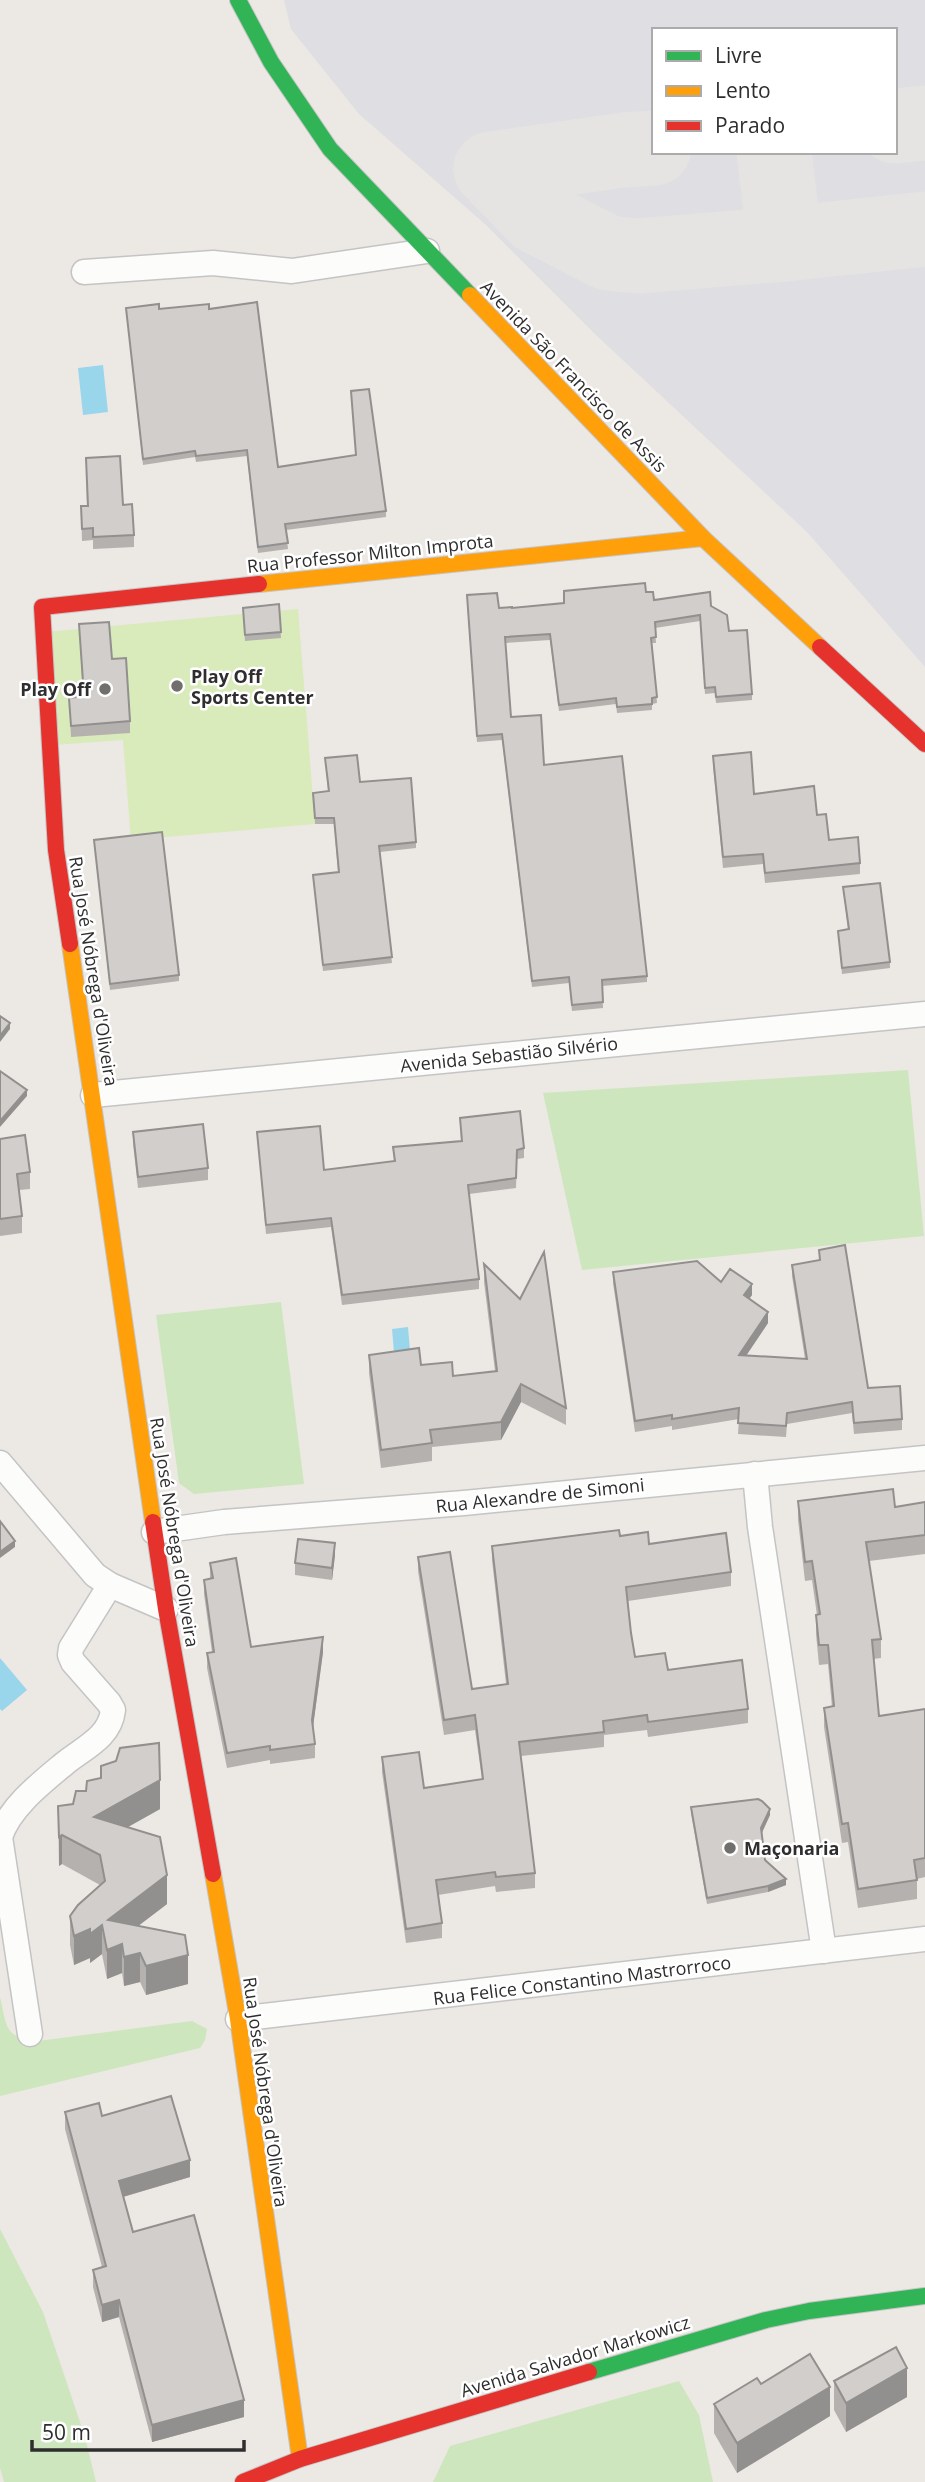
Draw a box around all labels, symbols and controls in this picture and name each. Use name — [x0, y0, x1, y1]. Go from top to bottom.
legend — [652, 28, 897, 154]
text: Livre — [715, 41, 762, 69]
text: Lento — [715, 76, 771, 104]
text: Parado — [715, 111, 785, 139]
street label: Avenida São Francisco de Assis — [476, 275, 672, 477]
street label: Rua Professor Milton Improta — [246, 528, 494, 578]
place label: Play Off Sports Center — [191, 664, 314, 709]
place label: Play Off — [20, 677, 92, 701]
marker: Play Off Sports Center — [169, 678, 185, 694]
marker: Play Off — [97, 681, 113, 697]
street label: Rua José Nóbrega d'Oliveira — [64, 854, 124, 1088]
street label: Avenida Sebastião Silvério — [399, 1031, 619, 1077]
street label: Rua José Nóbrega d'Oliveira — [145, 1415, 205, 1649]
street label: Rua Alexandre de Simoni — [434, 1472, 646, 1518]
place label: Maçonaria — [744, 1836, 839, 1860]
marker: Maçonaria — [722, 1840, 738, 1856]
street label: Rua Felice Constantino Mastrorroco — [432, 1950, 732, 2010]
street label: Rua José Nóbrega d'Oliveira — [238, 1975, 294, 2209]
street label: Avenida Salvador Markowicz — [457, 2310, 693, 2402]
scale bar — [32, 2408, 243, 2452]
text: 50 m — [42, 2418, 91, 2446]

